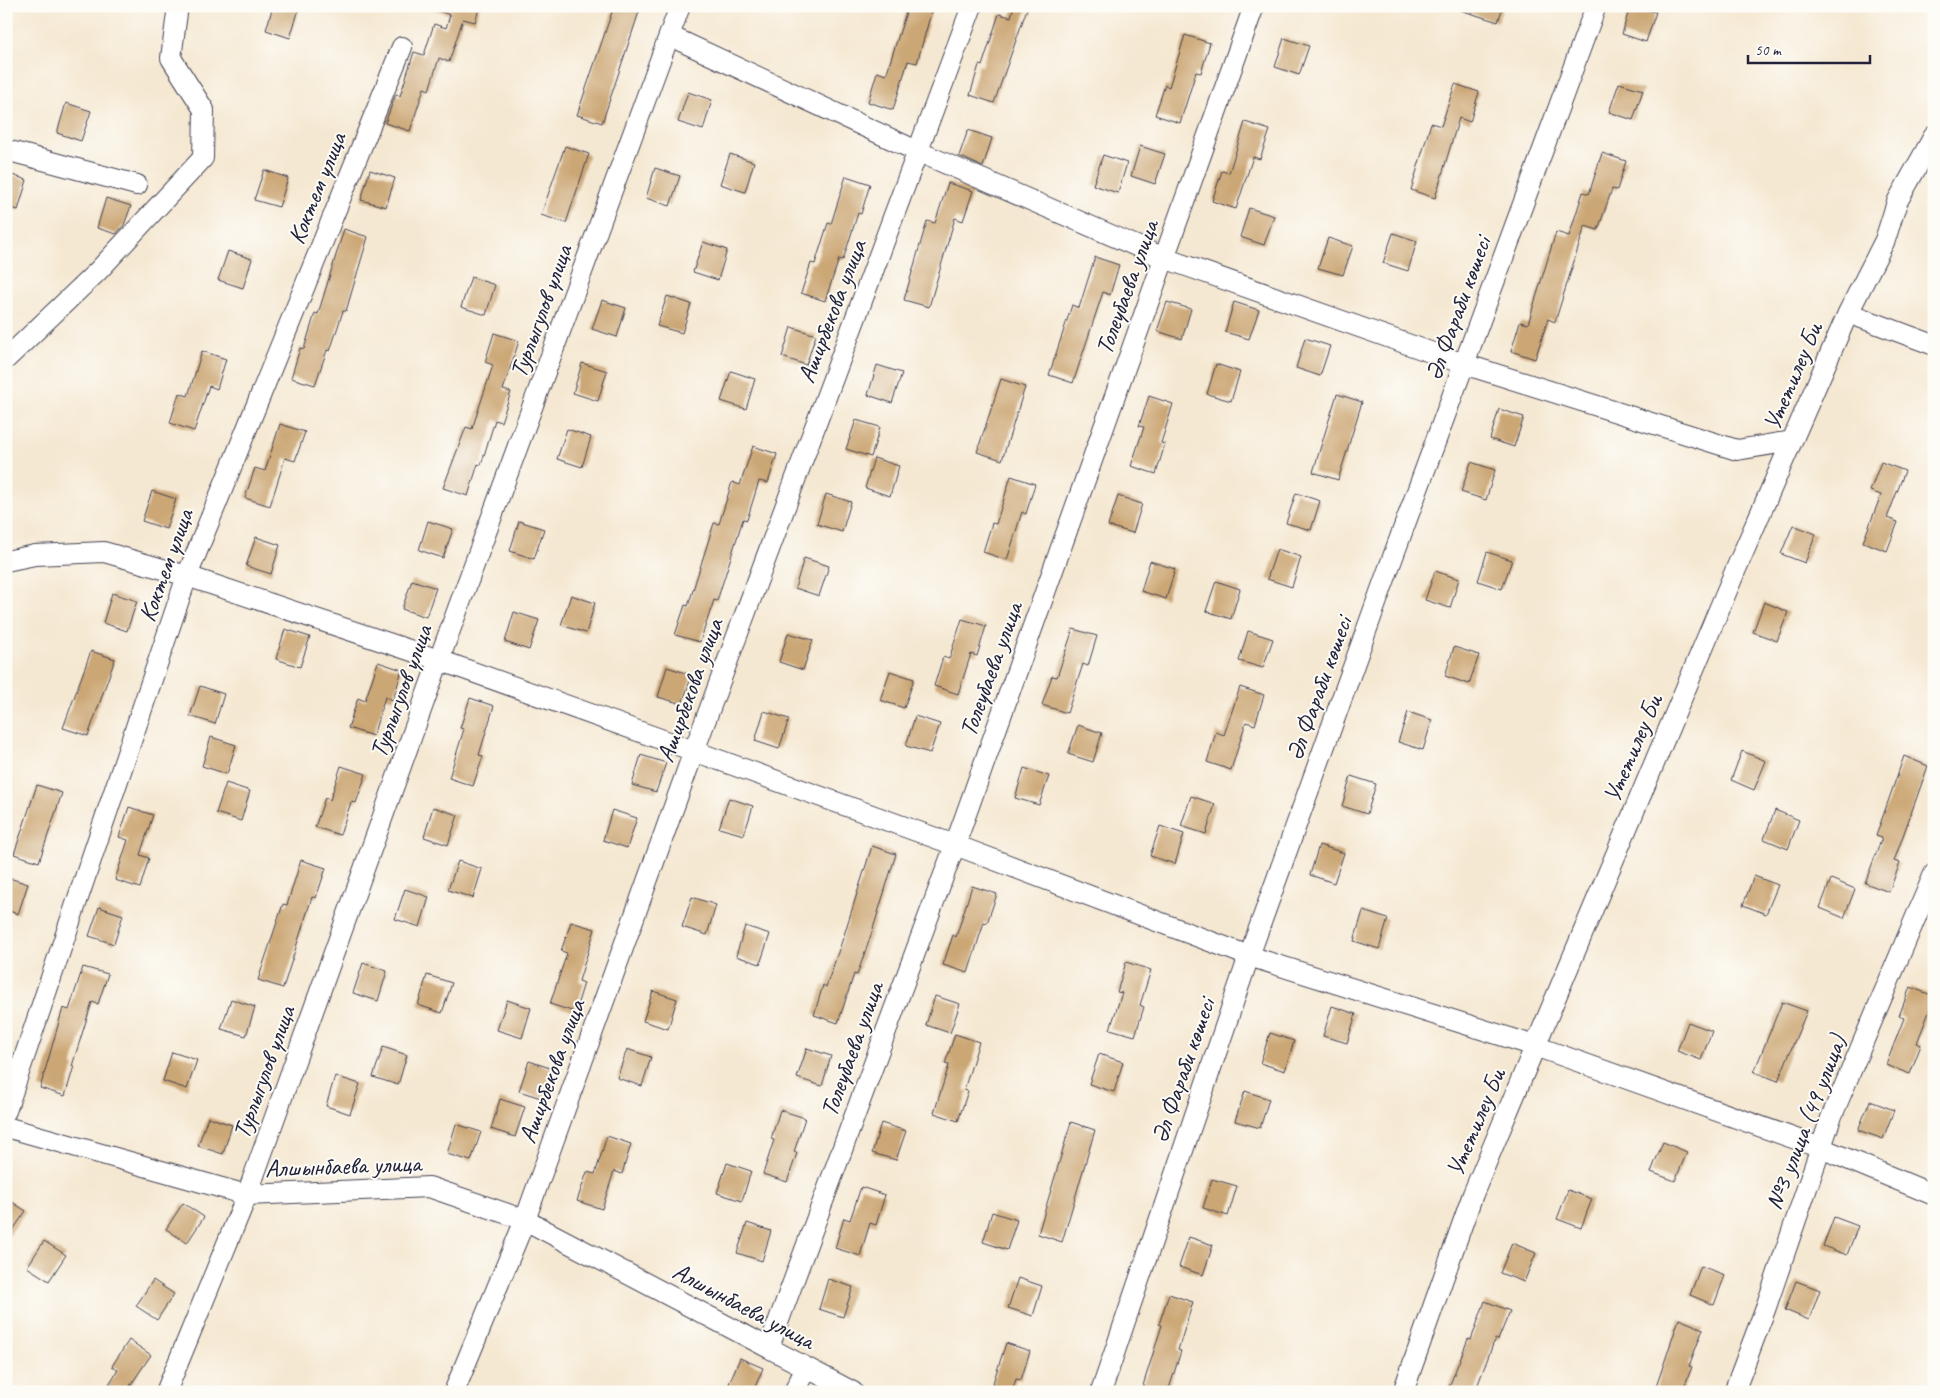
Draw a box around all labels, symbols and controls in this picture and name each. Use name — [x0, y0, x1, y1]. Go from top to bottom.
scale bar — [1748, 32, 1870, 64]
text: 50 m — [1755, 41, 1782, 60]
street label: Коктем улица — [280, 126, 354, 249]
street label: Толеубаева улица — [1088, 213, 1167, 359]
street label: Әл Фараби көшесі — [1417, 229, 1500, 385]
street label: Аширбекова улица — [790, 234, 875, 387]
street label: Турлыгулов улица — [502, 239, 580, 382]
street label: Утетилеу Би — [1756, 316, 1831, 435]
street label: Коктем улица — [131, 503, 202, 626]
street label: Толеубаева улица — [952, 595, 1031, 741]
street label: Әл Фараби көшесі — [1278, 609, 1361, 765]
street label: Аширбекова улица — [649, 612, 731, 766]
street label: Турлыгулов улица — [362, 619, 440, 762]
street label: Утетилеу Би — [1596, 688, 1671, 807]
street label: Толеубаева улица — [813, 975, 892, 1121]
street label: Әл Фараби көшесі — [1143, 991, 1224, 1147]
street label: Аширбекова улица — [511, 993, 593, 1147]
street label: Турлыгулов улица — [225, 1000, 303, 1143]
street label: №3 улица (49 улица) — [1758, 1029, 1855, 1214]
street label: Утетилеу Би — [1439, 1062, 1514, 1181]
street label: Алшынбаева улица — [264, 1147, 424, 1185]
street label: Алшынбаева улица — [667, 1255, 822, 1358]

